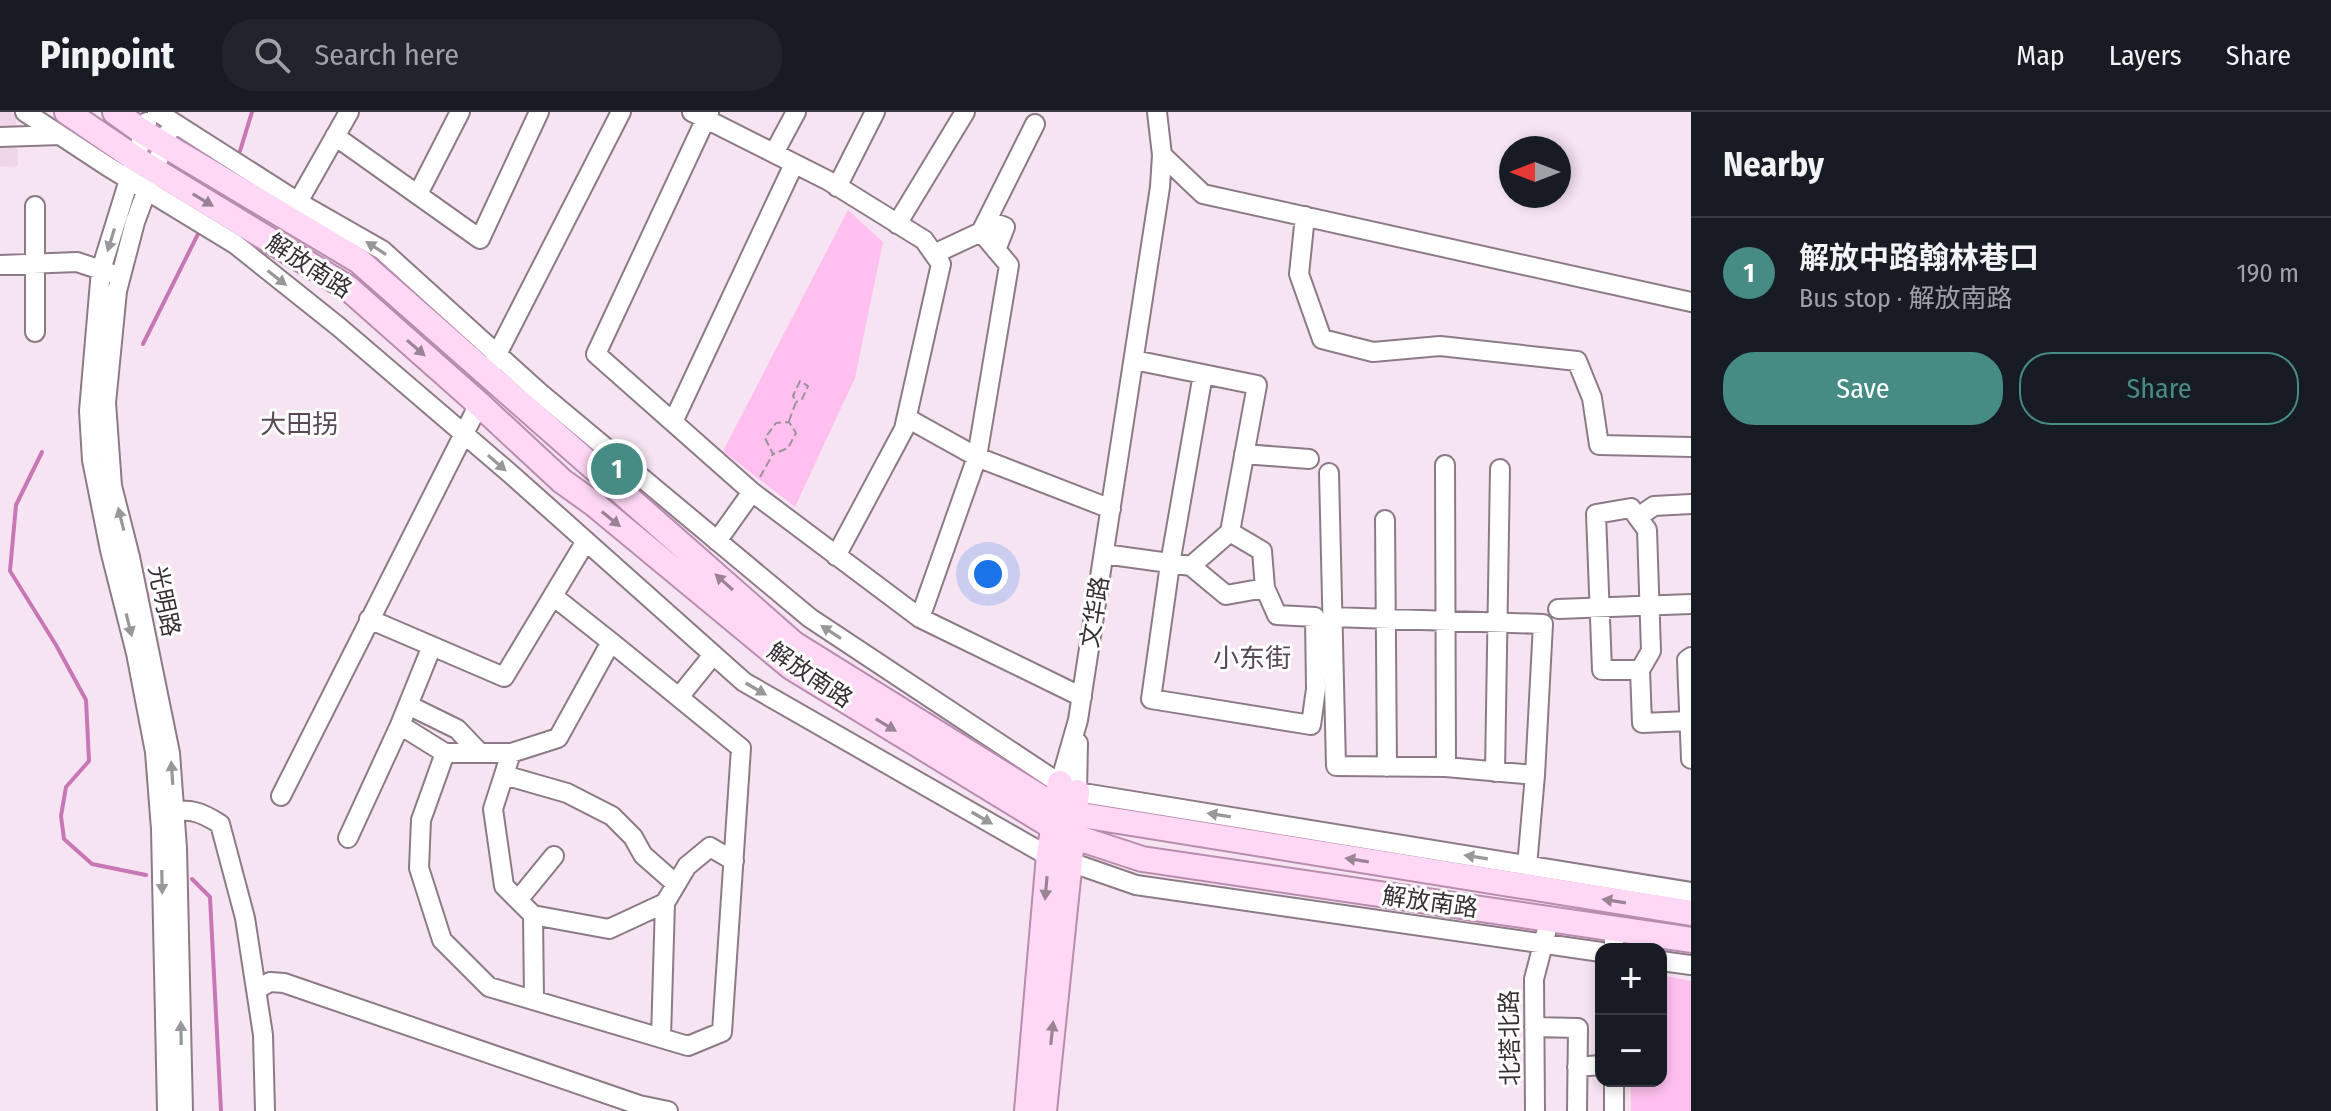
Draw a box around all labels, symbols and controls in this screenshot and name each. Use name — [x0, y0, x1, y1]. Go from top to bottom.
search box — [222, 19, 782, 91]
text: Pinpoint — [40, 32, 174, 78]
icon: search — [250, 33, 294, 77]
text: Search here — [314, 37, 459, 73]
text: Map — [2016, 39, 2065, 72]
text: Layers — [2109, 39, 2182, 72]
text: Share — [2226, 39, 2291, 72]
north arrow — [1499, 136, 1571, 208]
text: Nearby — [1723, 144, 1824, 185]
one-way arrow — [192, 193, 214, 207]
one-way arrow — [104, 228, 117, 252]
street label: 解放南路 — [261, 228, 357, 304]
one-way arrow — [366, 240, 387, 255]
text: 解放中路翰林巷口 — [1799, 240, 2039, 276]
text: 1 — [1744, 258, 1755, 289]
text: 190 m — [2237, 258, 2299, 289]
one-way arrow — [267, 269, 287, 285]
text: Bus stop · 解放南路 — [1799, 283, 2013, 314]
one-way arrow — [406, 338, 425, 356]
button: Save — [1723, 352, 2003, 425]
button: Share — [2019, 352, 2299, 425]
district label: 大田拐 — [260, 409, 338, 440]
pin: 1 — [591, 439, 643, 499]
one-way arrow — [487, 454, 507, 471]
one-way arrow — [114, 506, 126, 531]
one-way arrow — [601, 510, 621, 527]
your location — [968, 554, 1008, 594]
street label: 光明路 — [143, 563, 185, 639]
one-way arrow — [715, 574, 735, 591]
street label: 文华路 — [1076, 574, 1114, 650]
one-way arrow — [123, 612, 135, 637]
one-way arrow — [820, 626, 842, 640]
street label: 解放南路 — [762, 637, 858, 713]
district label: 小东街 — [1213, 643, 1291, 674]
one-way arrow — [745, 682, 767, 696]
one-way arrow — [875, 717, 897, 731]
one-way arrow — [165, 760, 178, 785]
one-way arrow — [1206, 809, 1231, 821]
one-way arrow — [971, 811, 993, 825]
one-way arrow — [1463, 851, 1488, 863]
one-way arrow — [1344, 853, 1369, 865]
one-way arrow — [155, 870, 168, 895]
one-way arrow — [1039, 876, 1052, 901]
street label: 解放南路 — [1381, 881, 1479, 923]
one-way arrow — [1601, 894, 1626, 906]
map controls — [1595, 943, 1667, 1087]
button: + — [1595, 943, 1667, 1015]
street label: 北塔北路 — [1495, 990, 1525, 1086]
button: − — [1595, 1015, 1667, 1087]
one-way arrow — [175, 1020, 187, 1045]
one-way arrow — [1046, 1020, 1059, 1045]

